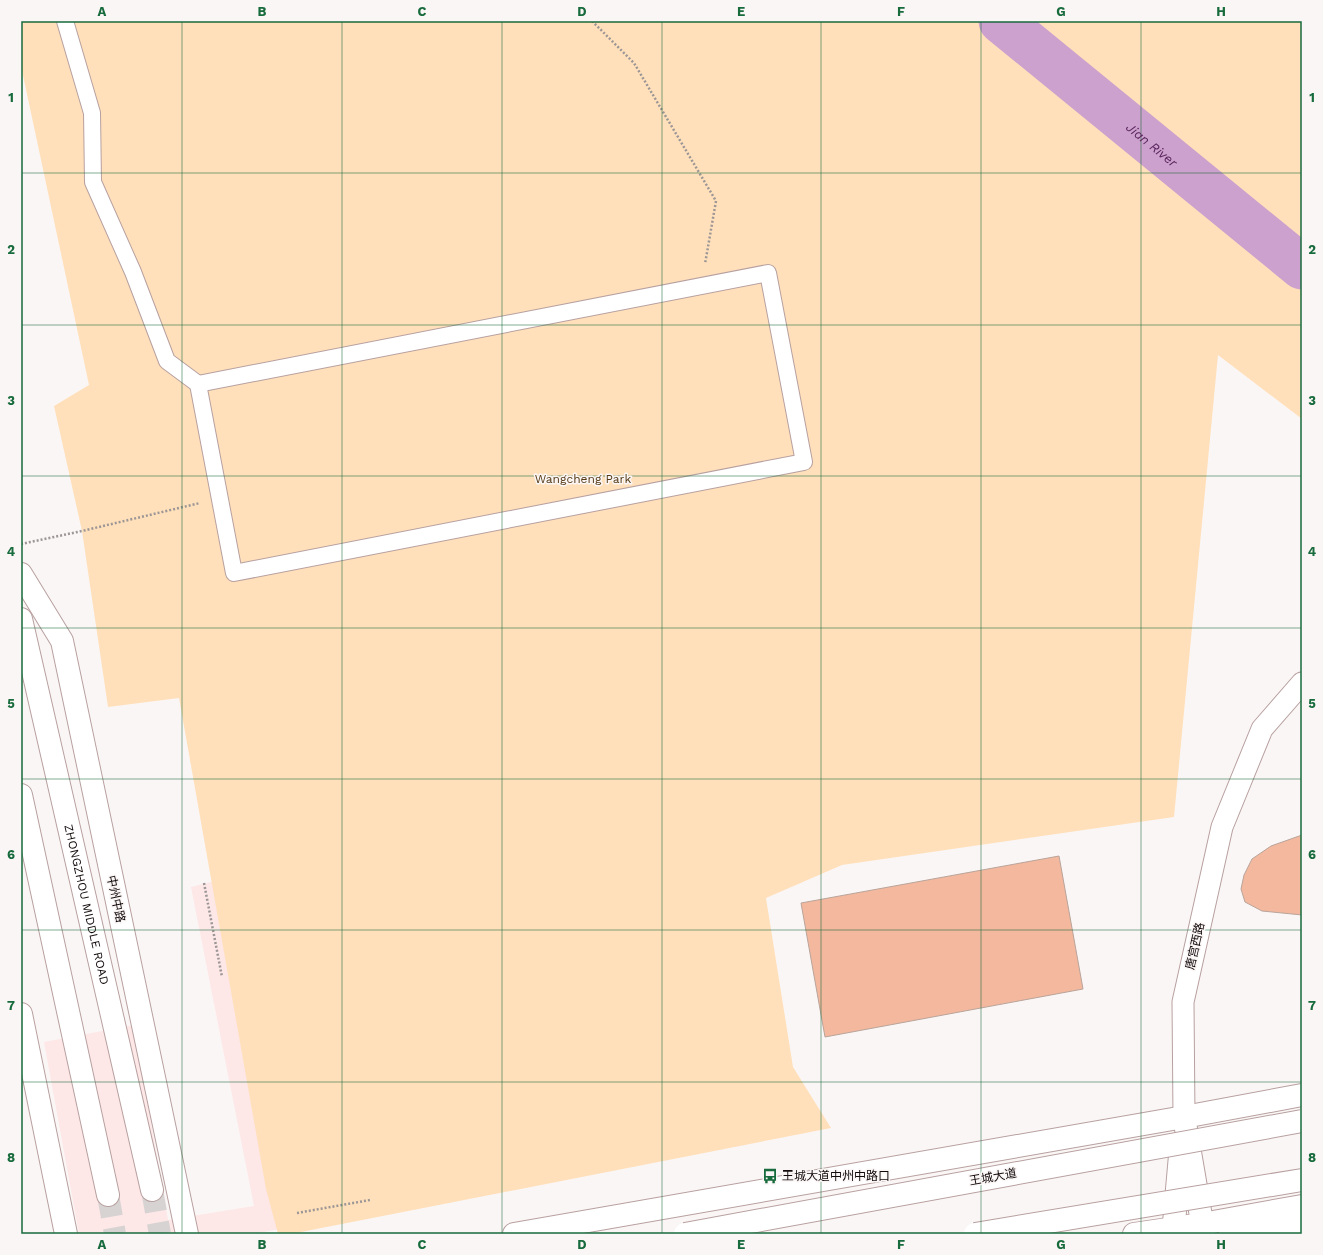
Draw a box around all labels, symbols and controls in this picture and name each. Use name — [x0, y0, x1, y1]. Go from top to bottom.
text: A — [98, 4, 107, 19]
text: B — [258, 4, 267, 19]
text: C — [418, 4, 427, 19]
text: D — [577, 4, 587, 19]
text: E — [737, 4, 745, 19]
text: F — [897, 4, 905, 19]
text: G — [1056, 4, 1066, 19]
text: H — [1216, 4, 1226, 19]
text: 1 — [8, 90, 14, 105]
text: 1 — [1309, 90, 1315, 105]
water label: Jian River — [1123, 120, 1181, 171]
text: 2 — [7, 242, 15, 257]
text: 2 — [1308, 242, 1316, 257]
text: 3 — [7, 393, 15, 408]
text: 3 — [1308, 393, 1316, 408]
park label: Wangcheng Park — [535, 472, 631, 486]
text: 4 — [7, 544, 16, 559]
text: 4 — [1308, 544, 1317, 559]
text: 5 — [7, 696, 15, 711]
text: 5 — [1308, 696, 1316, 711]
street label: ZHONGZHOU MIDDLE ROAD — [61, 823, 112, 986]
text: 6 — [7, 847, 15, 862]
text: 6 — [1308, 847, 1316, 862]
street label: 中州中路 — [104, 874, 128, 924]
street label: 唐宫西路 — [1183, 921, 1207, 971]
text: 7 — [7, 998, 15, 1013]
text: 7 — [1308, 998, 1316, 1013]
text: 8 — [7, 1150, 15, 1165]
text: 8 — [1308, 1150, 1316, 1165]
street label: 王城大道 — [968, 1166, 1018, 1188]
bus stop icon: 王城大道中州中路口 — [761, 1167, 779, 1185]
place label: 王城大道中州中路口 — [782, 1169, 890, 1183]
text: A — [98, 1237, 107, 1252]
text: B — [258, 1237, 267, 1252]
text: C — [418, 1237, 427, 1252]
text: D — [577, 1237, 587, 1252]
text: E — [737, 1237, 745, 1252]
text: F — [897, 1237, 905, 1252]
text: G — [1056, 1237, 1066, 1252]
text: H — [1216, 1237, 1226, 1252]

